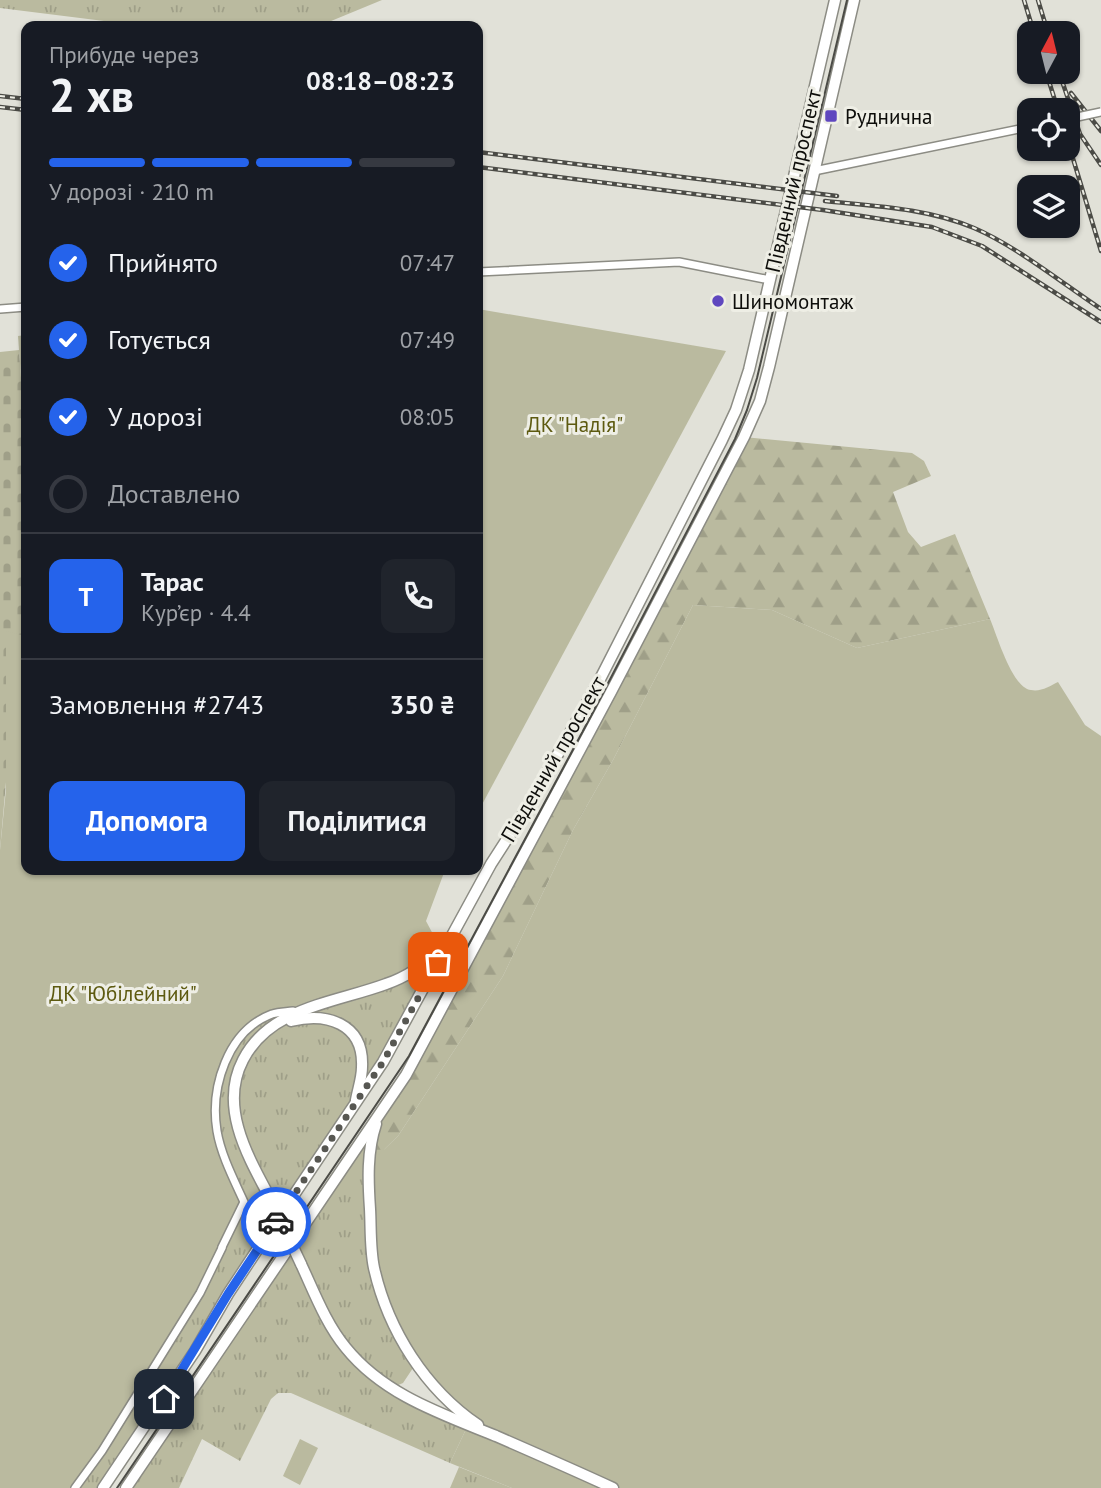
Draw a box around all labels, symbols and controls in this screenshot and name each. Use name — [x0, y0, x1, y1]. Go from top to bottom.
north arrow — [1017, 21, 1080, 84]
map controls — [1017, 21, 1080, 238]
text: Прибуде через — [49, 40, 199, 69]
text: 08:18–08:23 — [306, 64, 455, 97]
text: 2 хв — [49, 65, 134, 125]
street label: Південний проспект — [759, 86, 827, 275]
button: locate — [1017, 98, 1080, 161]
place label: Руднична — [845, 103, 932, 130]
marker: Руднична — [823, 108, 839, 124]
button: layers — [1017, 175, 1080, 238]
text: У дорозі · 210 m — [49, 177, 214, 206]
icon: check — [49, 244, 87, 282]
text: Прийнято — [108, 246, 218, 279]
text: 07:47 — [400, 248, 455, 277]
place label: Шиномонтаж — [732, 288, 853, 315]
marker: Шиномонтаж — [710, 293, 726, 309]
icon: check — [49, 321, 87, 359]
text: Готується — [108, 323, 211, 356]
text: 07:49 — [400, 325, 455, 354]
icon: check — [49, 398, 87, 436]
text: У дорозі — [108, 400, 203, 433]
text: 08:05 — [400, 402, 455, 431]
park label: ДК "Надія" — [527, 411, 623, 438]
text: Доставлено — [108, 477, 241, 510]
button: phone — [381, 559, 455, 633]
text: Тарас — [141, 565, 204, 598]
text: Т — [79, 580, 93, 613]
text: Кур’єр · 4.4 — [141, 598, 251, 627]
street label: Південний проспект — [495, 671, 612, 847]
text: Замовлення #2743 — [49, 688, 264, 721]
text: 350 ₴ — [389, 688, 455, 721]
button: Допомога — [49, 781, 245, 861]
button: Поділитися — [259, 781, 455, 861]
pin — [408, 932, 468, 992]
icon: bag — [419, 943, 457, 981]
park label: ДК "Юбілейний" — [49, 980, 197, 1007]
courier — [241, 1187, 311, 1257]
icon: car — [257, 1203, 295, 1241]
pin — [134, 1369, 194, 1429]
icon: home — [145, 1380, 183, 1418]

